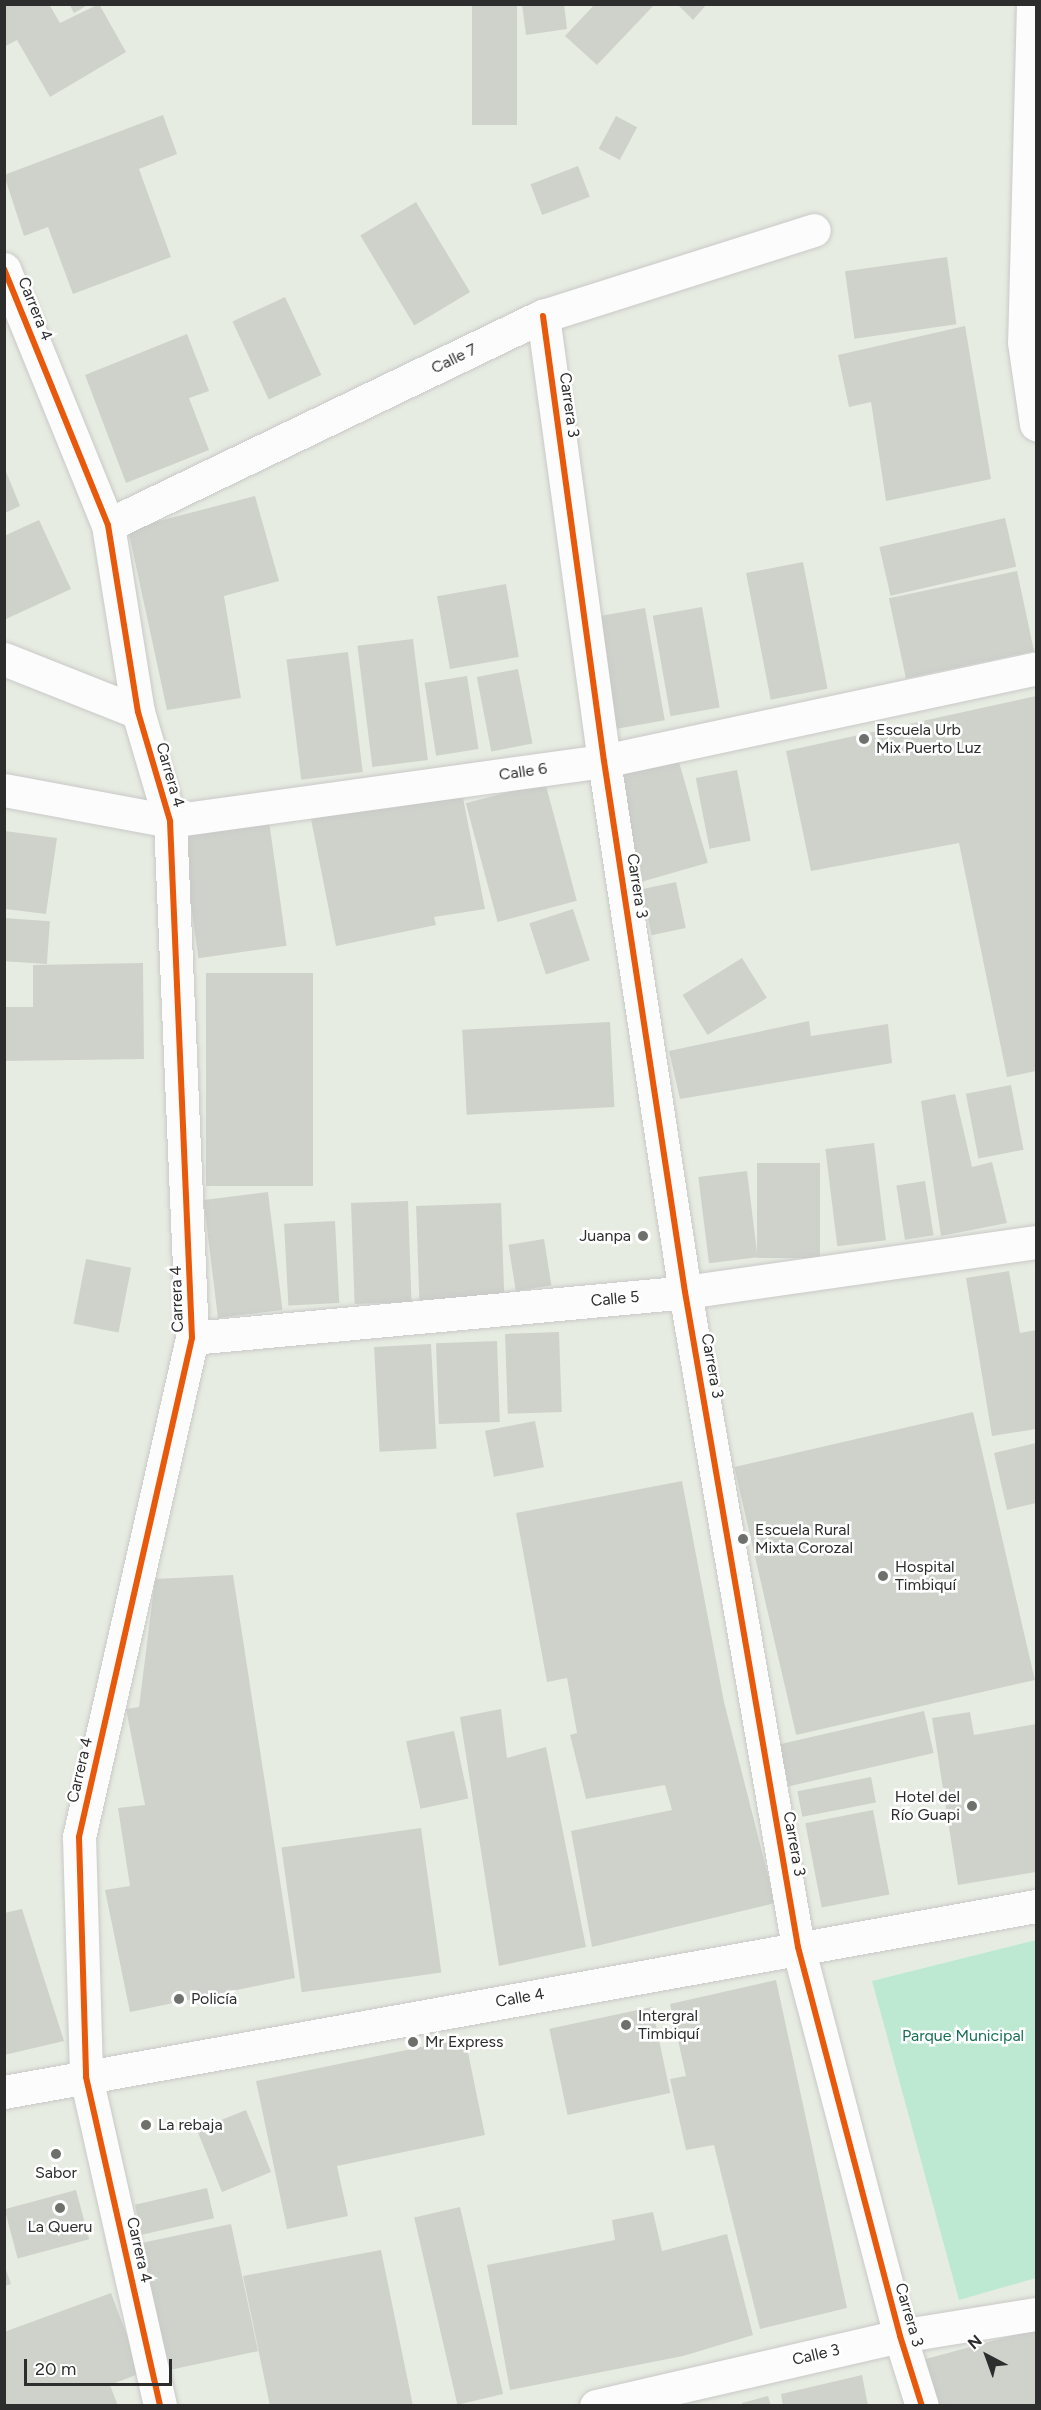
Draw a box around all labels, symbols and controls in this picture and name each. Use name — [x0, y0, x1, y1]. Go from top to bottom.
street label: Carrera 4 — [14, 274, 56, 344]
street label: Calle 7 — [428, 340, 480, 378]
street label: Carrera 3 — [555, 371, 583, 439]
place label: Escuela Urb Mix Puerto Luz — [876, 720, 981, 758]
marker: Escuela Urb Mix Puerto Luz — [857, 732, 871, 746]
street label: Carrera 4 — [152, 740, 188, 810]
street label: Calle 6 — [498, 759, 548, 785]
street label: Carrera 3 — [622, 852, 652, 920]
place label: Juanpa — [579, 1226, 631, 1246]
marker: Juanpa — [636, 1229, 650, 1243]
street label: Carrera 4 — [166, 1265, 188, 1333]
street label: Calle 5 — [590, 1287, 640, 1311]
street label: Carrera 3 — [697, 1332, 727, 1400]
place label: Escuela Rural Mixta Corozal — [755, 1520, 853, 1558]
marker: Escuela Rural Mixta Corozal — [736, 1532, 750, 1546]
place label: Hospital Timbiquí — [895, 1557, 956, 1595]
marker: Hospital Timbiquí — [876, 1569, 890, 1583]
street label: Carrera 4 — [63, 1735, 97, 1805]
place label: Hotel del Río Guapi — [891, 1787, 960, 1825]
marker: Hotel del Río Guapi — [965, 1799, 979, 1813]
street label: Carrera 3 — [779, 1810, 809, 1878]
street label: Calle 4 — [494, 1984, 546, 2012]
place label: Policía — [191, 1989, 237, 2009]
marker: Policía — [172, 1992, 186, 2006]
place label: Intergral Timbiquí — [638, 2006, 699, 2044]
marker: Intergral Timbiquí — [619, 2018, 633, 2032]
park label: Parque Municipal — [902, 2026, 1024, 2046]
place label: Mr Express — [425, 2032, 503, 2052]
marker: Mr Express — [406, 2035, 420, 2049]
place label: La rebaja — [158, 2115, 223, 2135]
marker: La rebaja — [139, 2118, 153, 2132]
marker: Sabor — [49, 2147, 63, 2161]
place label: Sabor — [35, 2163, 77, 2183]
marker: La Queru — [53, 2201, 67, 2215]
street label: Carrera 4 — [122, 2215, 156, 2285]
place label: La Queru — [28, 2217, 92, 2237]
street label: Carrera 3 — [891, 2281, 927, 2349]
north arrow — [957, 2326, 1017, 2386]
text: N — [964, 2331, 986, 2353]
street label: Calle 3 — [790, 2340, 842, 2370]
scale bar — [27, 2347, 176, 2385]
text: 20 m — [35, 2358, 76, 2380]

